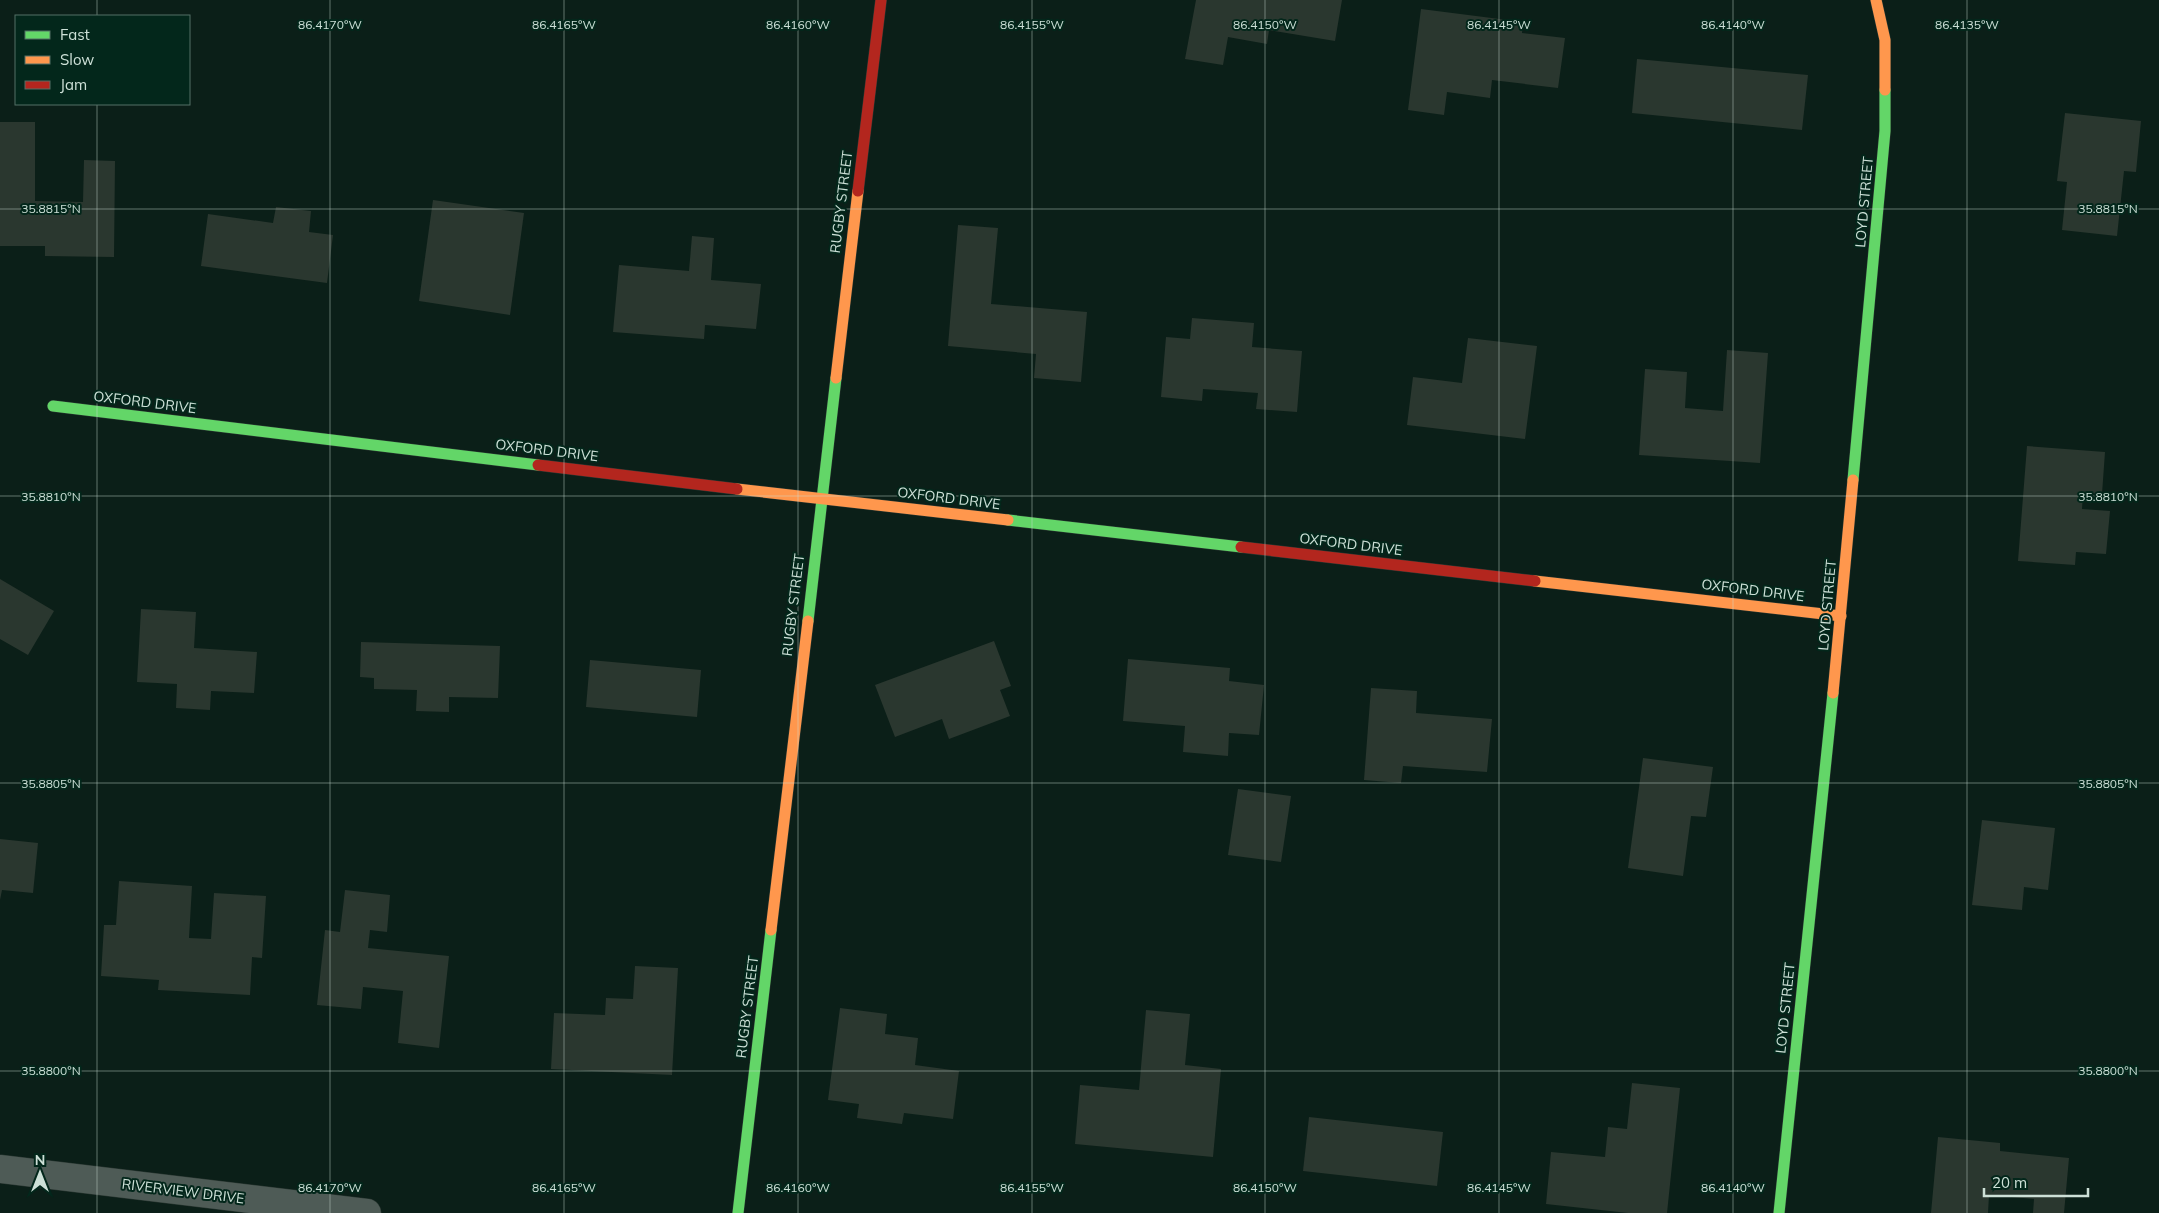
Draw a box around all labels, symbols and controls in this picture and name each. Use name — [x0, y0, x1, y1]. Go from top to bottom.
legend — [15, 15, 190, 105]
text: 86.4170°W — [298, 17, 362, 32]
text: 86.4165°W — [532, 17, 596, 32]
text: 86.4160°W — [766, 17, 830, 32]
text: 86.4155°W — [1000, 17, 1064, 32]
text: 86.4150°W — [1233, 17, 1297, 32]
text: 86.4145°W — [1467, 17, 1531, 32]
text: 86.4140°W — [1701, 17, 1765, 32]
text: 86.4135°W — [1935, 17, 1999, 32]
text: Fast — [60, 25, 90, 44]
text: Slow — [60, 50, 94, 69]
text: Jam — [60, 75, 87, 94]
street label: RUGBY STREET — [826, 149, 856, 254]
street label: LOYD STREET — [1851, 155, 1877, 248]
text: 35.8815°N — [21, 201, 81, 216]
text: 35.8815°N — [2078, 201, 2138, 216]
street label: OXFORD DRIVE — [92, 387, 198, 417]
street label: OXFORD DRIVE — [494, 435, 600, 465]
street label: OXFORD DRIVE — [896, 483, 1002, 513]
text: 35.8810°N — [21, 489, 81, 504]
text: 35.8810°N — [2078, 489, 2138, 504]
street label: OXFORD DRIVE — [1298, 529, 1404, 559]
street label: RUGBY STREET — [778, 552, 808, 657]
street label: LOYD STREET — [1814, 558, 1840, 651]
street label: OXFORD DRIVE — [1700, 575, 1806, 605]
text: 35.8805°N — [21, 776, 81, 791]
text: 35.8805°N — [2078, 776, 2138, 791]
street label: RUGBY STREET — [732, 954, 762, 1059]
street label: LOYD STREET — [1771, 961, 1799, 1054]
text: 35.8800°N — [21, 1063, 81, 1078]
text: 35.8800°N — [2078, 1063, 2138, 1078]
north arrow — [15, 1148, 65, 1198]
text: N — [35, 1151, 45, 1169]
scale bar — [1984, 1166, 2088, 1198]
text: 20 m — [1992, 1173, 2027, 1192]
street label: RIVERVIEW DRIVE — [121, 1175, 245, 1207]
text: 86.4170°W — [298, 1180, 362, 1195]
text: 86.4165°W — [532, 1180, 596, 1195]
text: 86.4160°W — [766, 1180, 830, 1195]
text: 86.4155°W — [1000, 1180, 1064, 1195]
text: 86.4150°W — [1233, 1180, 1297, 1195]
text: 86.4145°W — [1467, 1180, 1531, 1195]
text: 86.4140°W — [1701, 1180, 1765, 1195]

